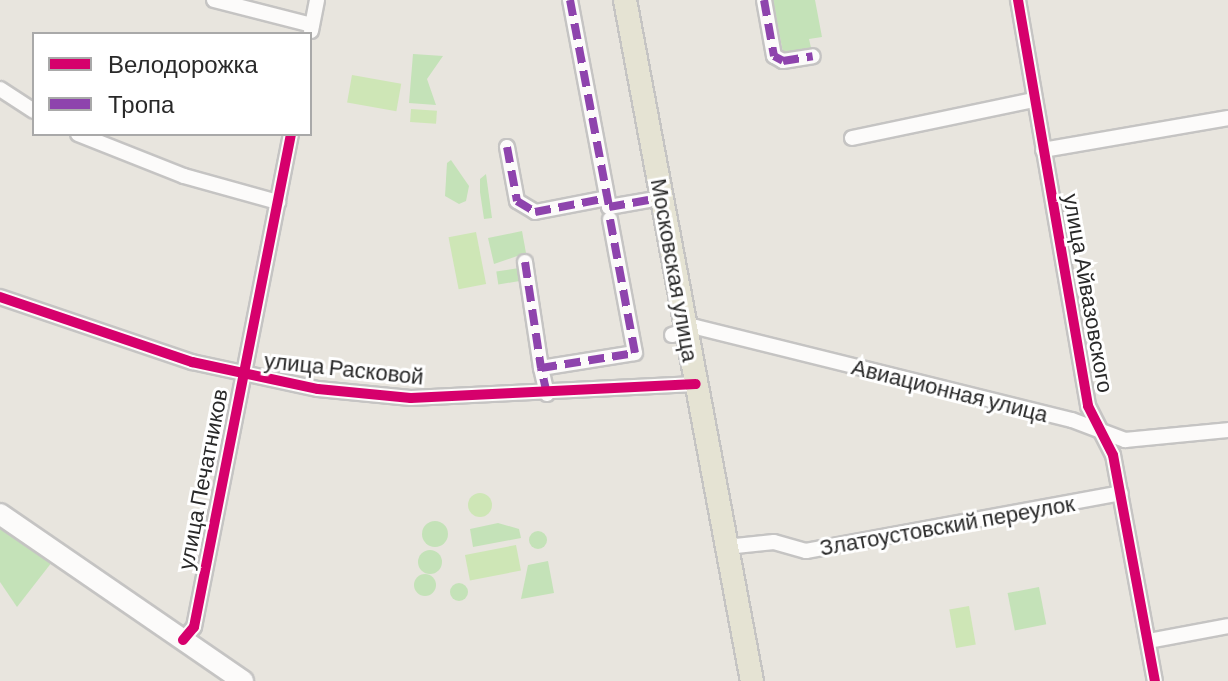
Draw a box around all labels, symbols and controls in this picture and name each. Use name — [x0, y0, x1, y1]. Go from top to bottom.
legend — [32, 32, 312, 136]
text: Велодорожка — [108, 49, 258, 78]
text: Тропа — [108, 89, 174, 118]
street label: Московская улица — [646, 176, 704, 364]
street label: улица Айвазовского — [1058, 191, 1120, 395]
street label: улица Расковой — [263, 347, 425, 389]
street label: Авиационная улица — [849, 353, 1051, 427]
street label: улица Печатников — [172, 386, 232, 572]
street label: Златоустовский переулок — [817, 490, 1077, 560]

